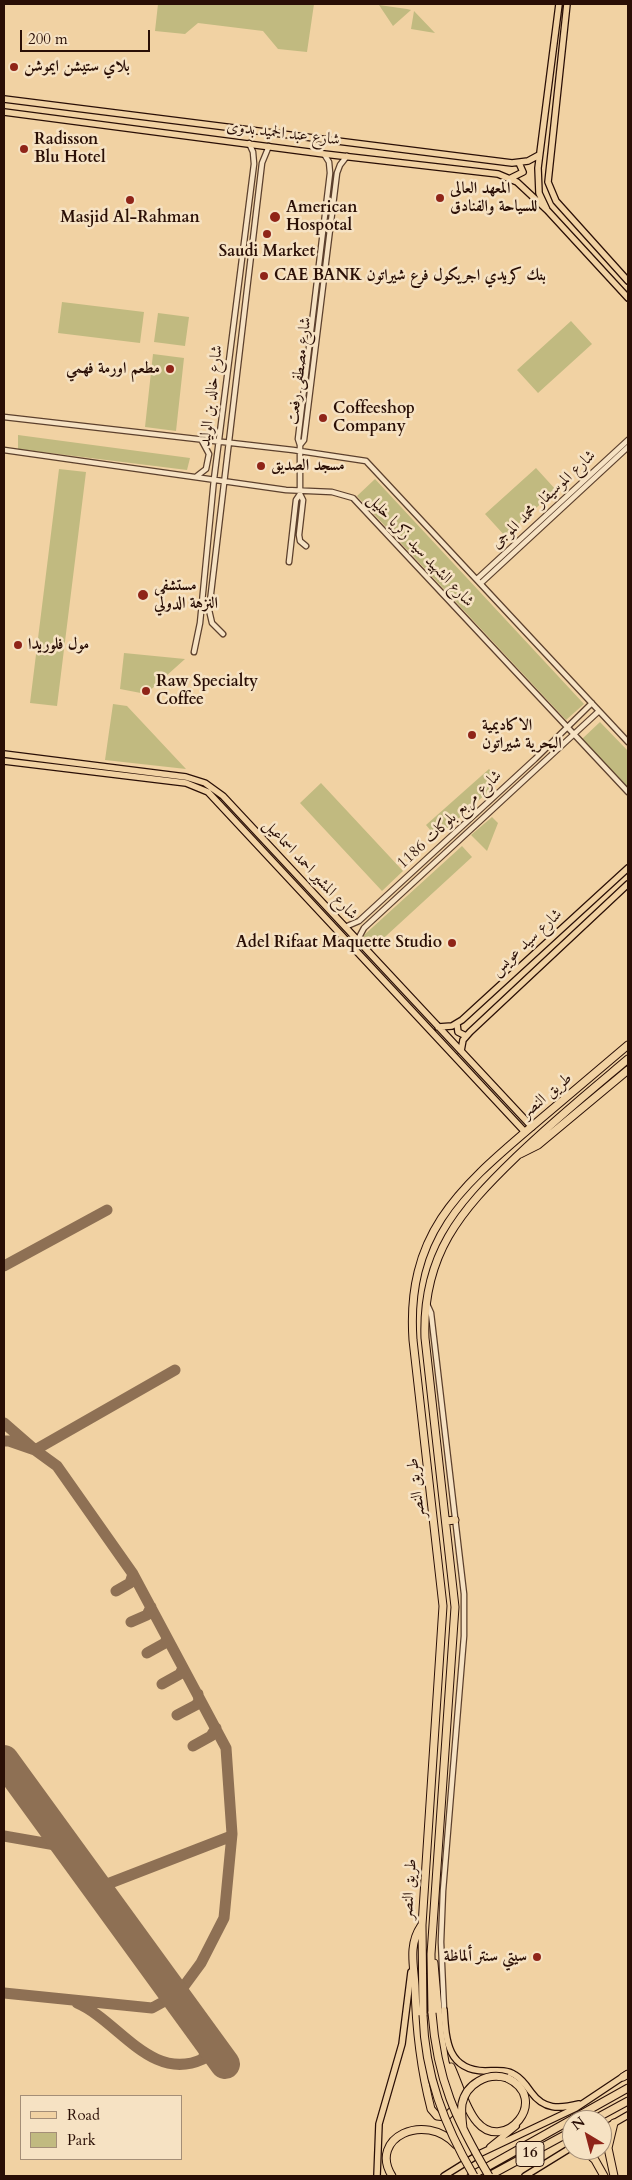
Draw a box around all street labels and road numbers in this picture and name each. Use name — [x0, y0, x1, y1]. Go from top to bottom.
street label: شارع عبد الحميد بدوى — [225, 118, 341, 150]
street label: شارع مصطفى رفعت — [284, 316, 316, 426]
street label: شارع خالد بن الوليد — [196, 344, 228, 448]
street label: شارع الموسيقار محمد الموجى — [488, 447, 600, 553]
street label: شارع الشهيد سيد زكريا خليل — [363, 491, 477, 611]
street label: شارع مربع بلوكات 1186 — [394, 767, 506, 873]
street label: شارع المشير احمد اسماعيل — [258, 816, 362, 924]
street label: شارع سيد عويس — [487, 905, 567, 981]
street label: طريق النصر — [518, 1069, 576, 1123]
street label: طريق النصر — [404, 1457, 430, 1519]
street label: طريق النصر — [398, 1858, 422, 1920]
road number: 16 — [516, 2142, 544, 2166]

